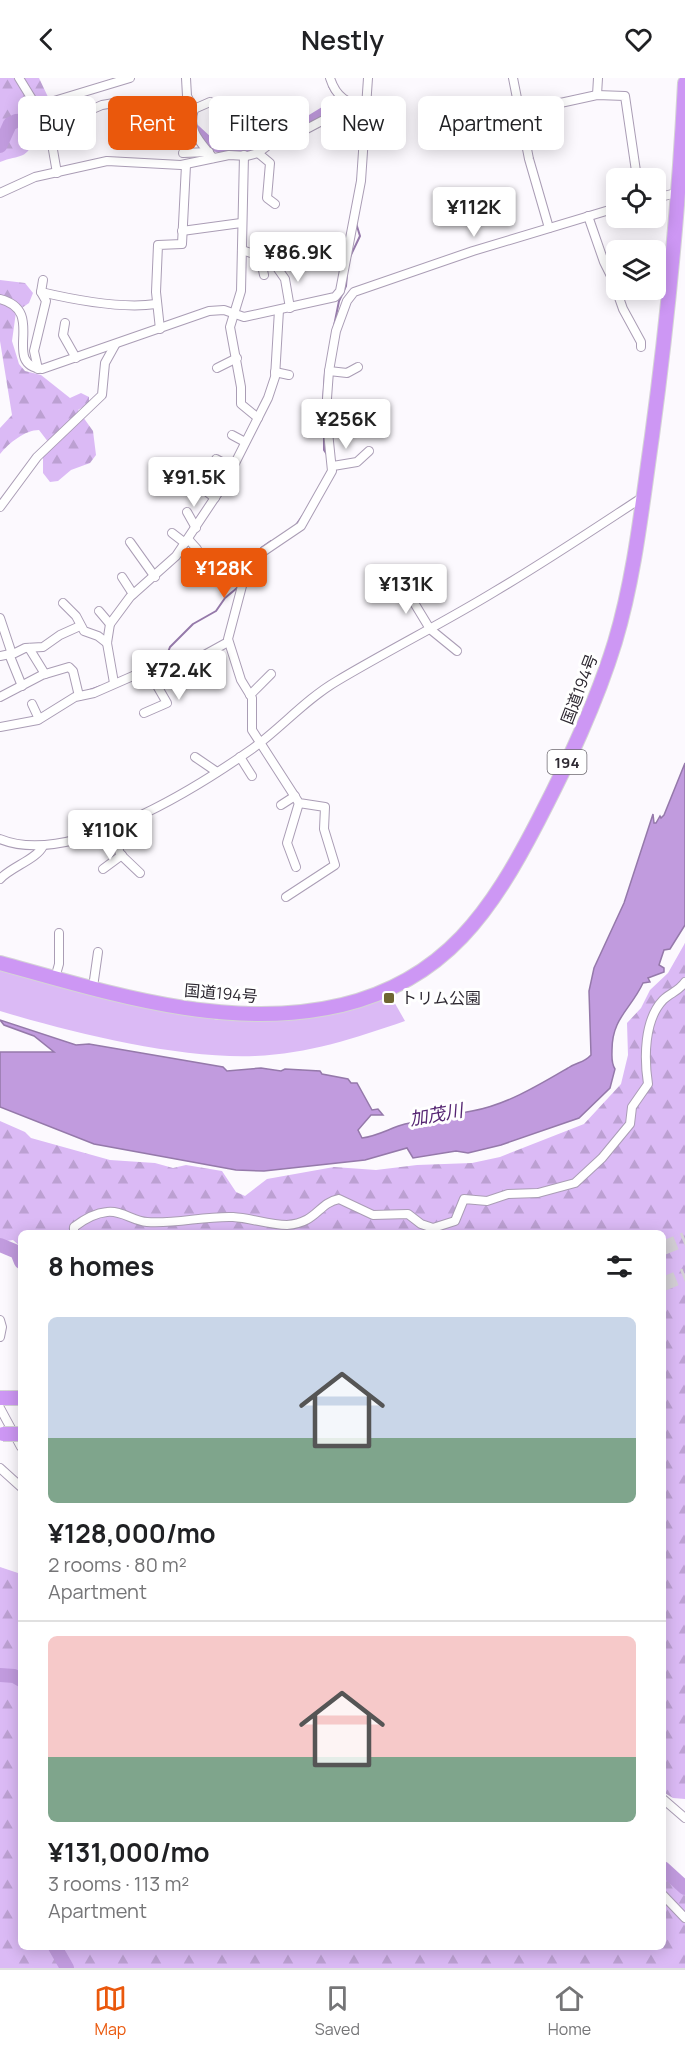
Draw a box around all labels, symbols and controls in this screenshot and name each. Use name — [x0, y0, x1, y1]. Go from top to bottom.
text: Nestly — [301, 21, 384, 58]
icon: back — [30, 23, 63, 56]
icon: heart — [622, 23, 655, 56]
chip: Buy — [18, 96, 96, 150]
chip: Rent — [108, 96, 197, 150]
chip: Filters — [209, 96, 309, 150]
chip: New — [321, 96, 406, 150]
chip: Apartment — [418, 96, 564, 150]
map controls — [606, 168, 666, 300]
button: locate — [606, 168, 666, 228]
pin: ¥112K — [432, 187, 516, 238]
text: ¥112K — [447, 193, 501, 220]
pin: ¥86.9K — [249, 232, 347, 283]
text: ¥86.9K — [264, 238, 332, 265]
button: layers — [606, 240, 666, 300]
pin: ¥256K — [304, 399, 388, 450]
text: ¥256K — [315, 405, 377, 432]
pin: ¥91.5K — [145, 457, 243, 508]
text: ¥91.5K — [162, 463, 226, 490]
pin: ¥128K — [182, 548, 266, 599]
text: ¥128K — [195, 554, 253, 581]
pin: ¥131K — [364, 564, 448, 615]
text: ¥131K — [379, 570, 433, 597]
pin: ¥72.4K — [130, 650, 228, 701]
street label: 国道194号 — [556, 651, 602, 727]
text: ¥72.4K — [146, 656, 212, 683]
road number: 194 — [548, 750, 586, 774]
pin: ¥110K — [68, 810, 152, 861]
text: ¥110K — [82, 816, 138, 843]
street label: 国道194号 — [183, 979, 259, 1007]
place label: トリム公園 — [401, 987, 481, 1009]
marker: トリム公園 — [382, 991, 396, 1005]
water label: 加茂川 — [407, 1097, 467, 1131]
text: 8 homes — [48, 1248, 154, 1284]
icon: filters — [603, 1250, 636, 1283]
icon: home — [288, 1356, 396, 1464]
text: ¥128,000/mo — [48, 1515, 216, 1551]
text: 2 rooms · 80 m² — [48, 1551, 187, 1578]
text: Apartment — [48, 1578, 147, 1605]
icon: home — [288, 1675, 396, 1783]
text: ¥131,000/mo — [48, 1834, 210, 1870]
text: 3 rooms · 113 m² — [48, 1870, 189, 1897]
text: Apartment — [48, 1897, 147, 1924]
tab: Map — [94, 1982, 127, 2040]
tab: Saved — [315, 1982, 360, 2040]
tab: Home — [548, 1982, 591, 2040]

